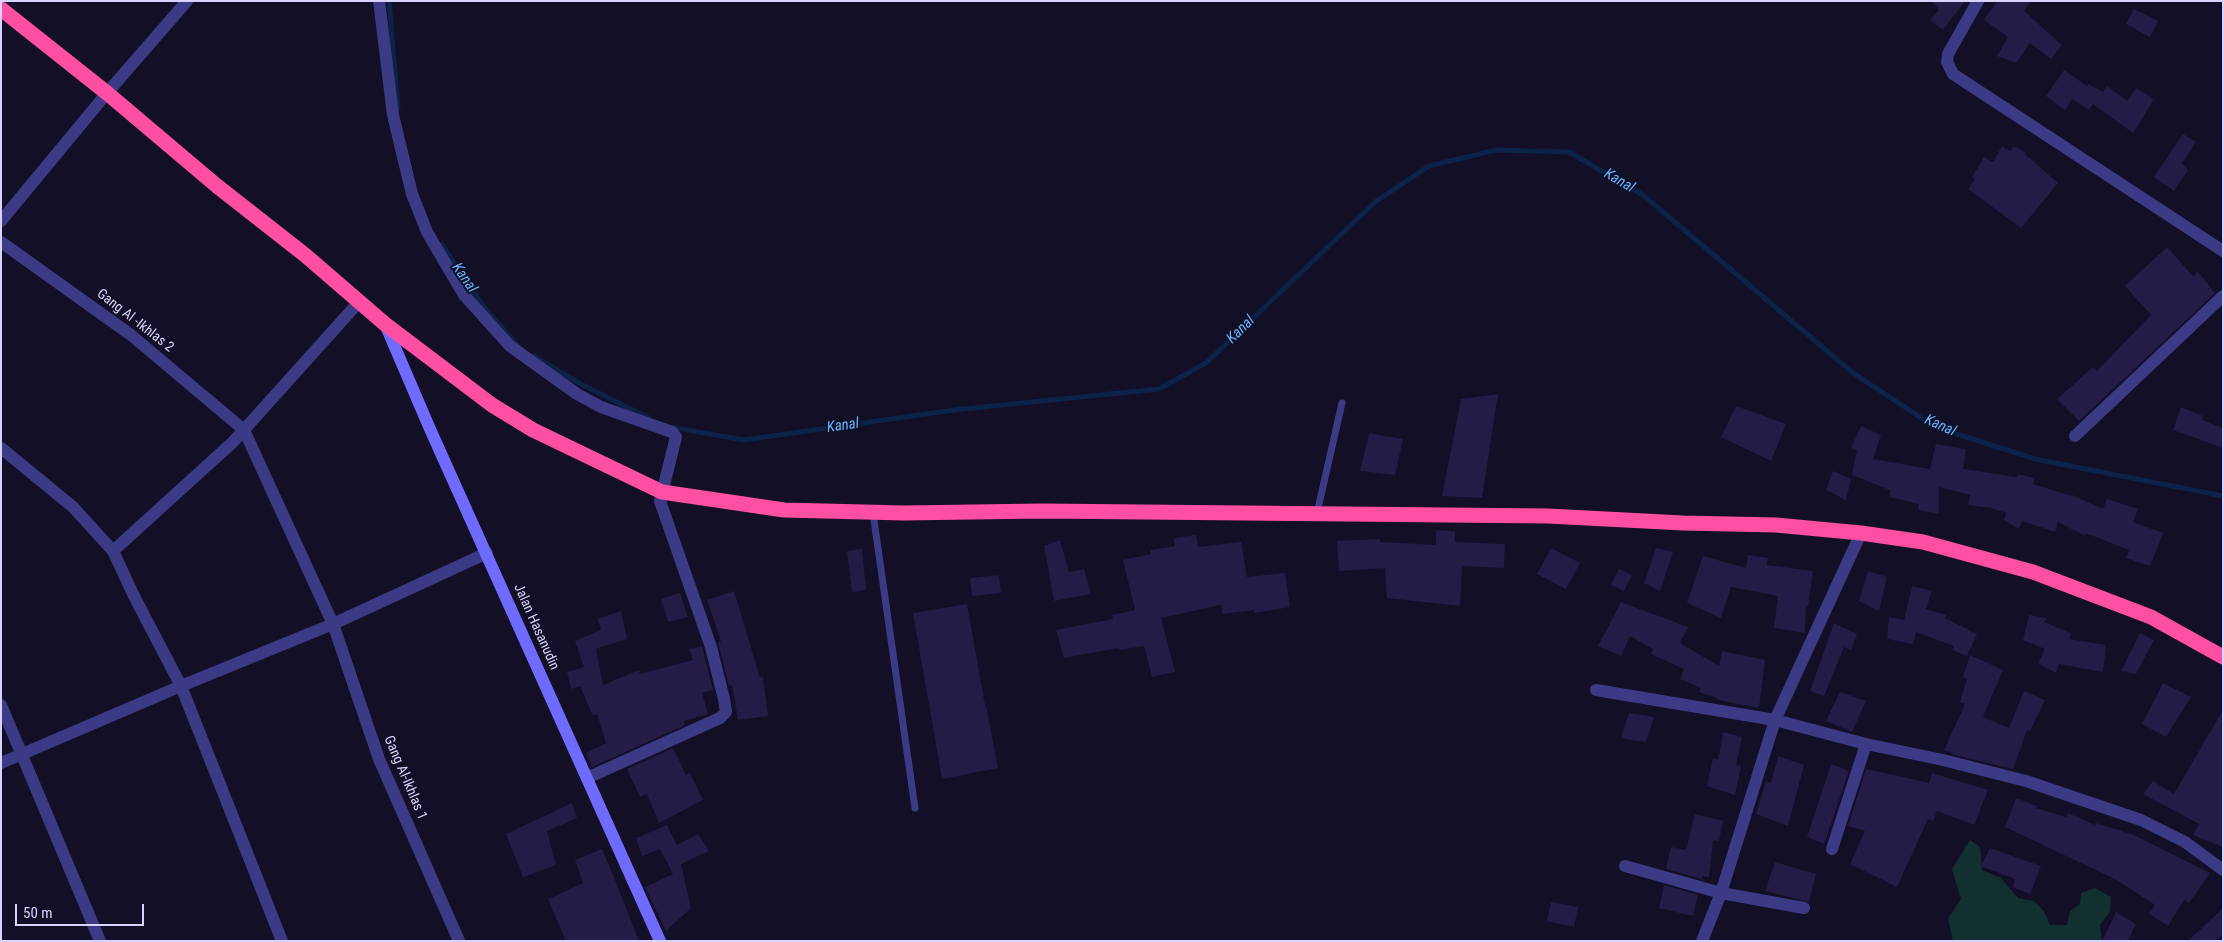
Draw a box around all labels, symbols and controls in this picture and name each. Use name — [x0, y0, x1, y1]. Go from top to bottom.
water label: Kanal — [1601, 165, 1637, 197]
water label: Kanal — [447, 260, 481, 296]
street label: Gang Al -Ikhlas 2 — [93, 286, 177, 356]
water label: Kanal — [1223, 312, 1259, 348]
water label: Kanal — [1922, 411, 1958, 441]
water label: Kanal — [826, 415, 860, 437]
street label: Jalan Hasanudin — [510, 581, 562, 673]
street label: Gang Al-Ikhlas 1 — [380, 733, 430, 823]
scale bar — [18, 894, 146, 926]
text: 50 m — [23, 904, 53, 922]

